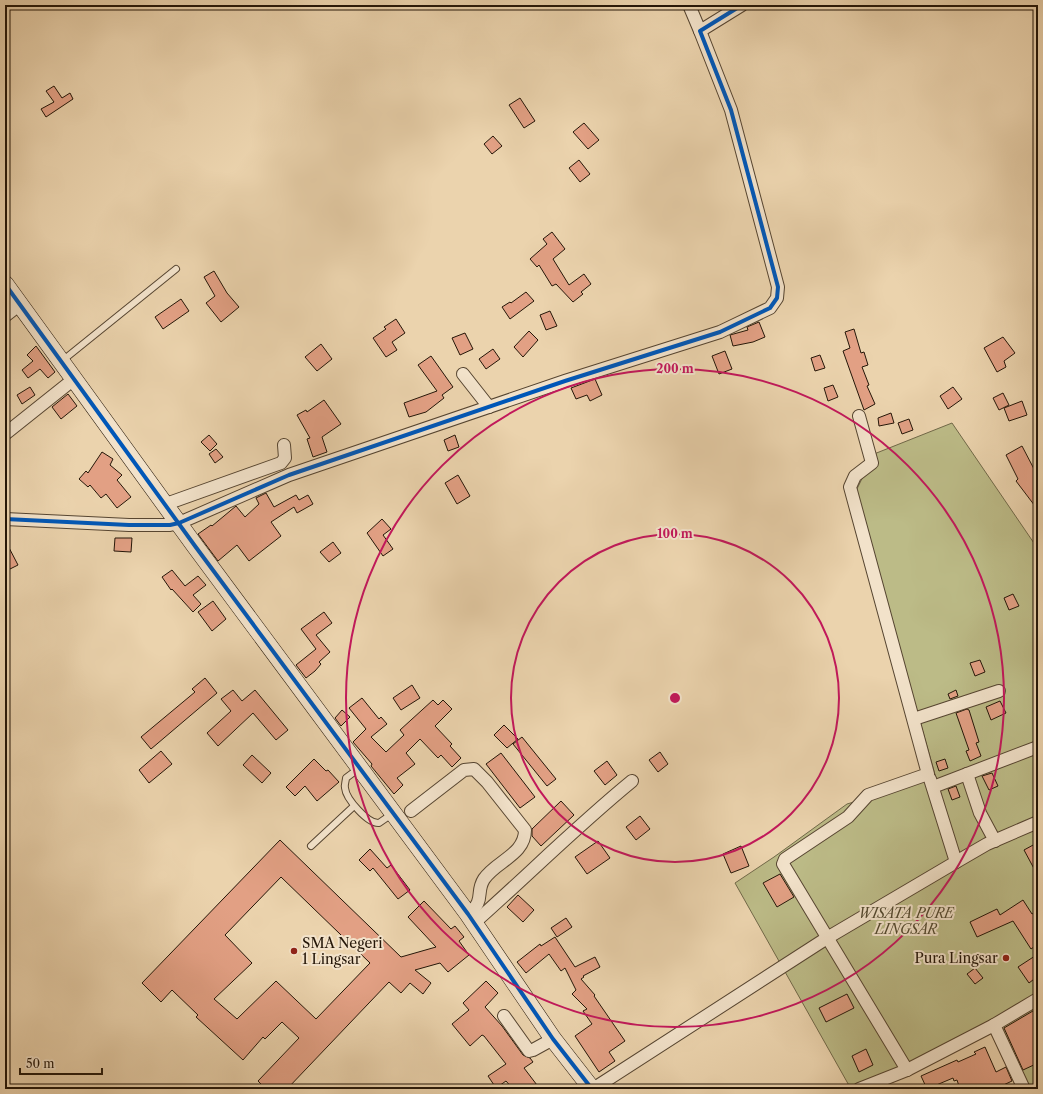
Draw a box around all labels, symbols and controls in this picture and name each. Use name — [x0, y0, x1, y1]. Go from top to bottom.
text: 200 m — [656, 361, 694, 376]
text: 100 m — [657, 526, 693, 541]
centre of rings — [668, 691, 682, 705]
park label: WISATA PURE LINGSAR — [858, 904, 955, 938]
place label: SMA Negeri 1 Lingsar — [302, 934, 382, 968]
marker: SMA Negeri 1 Lingsar — [289, 946, 299, 956]
place label: Pura Lingsar — [914, 949, 998, 967]
marker: Pura Lingsar — [1001, 953, 1011, 963]
scale bar — [20, 1050, 102, 1076]
text: 50 m — [26, 1056, 55, 1071]

